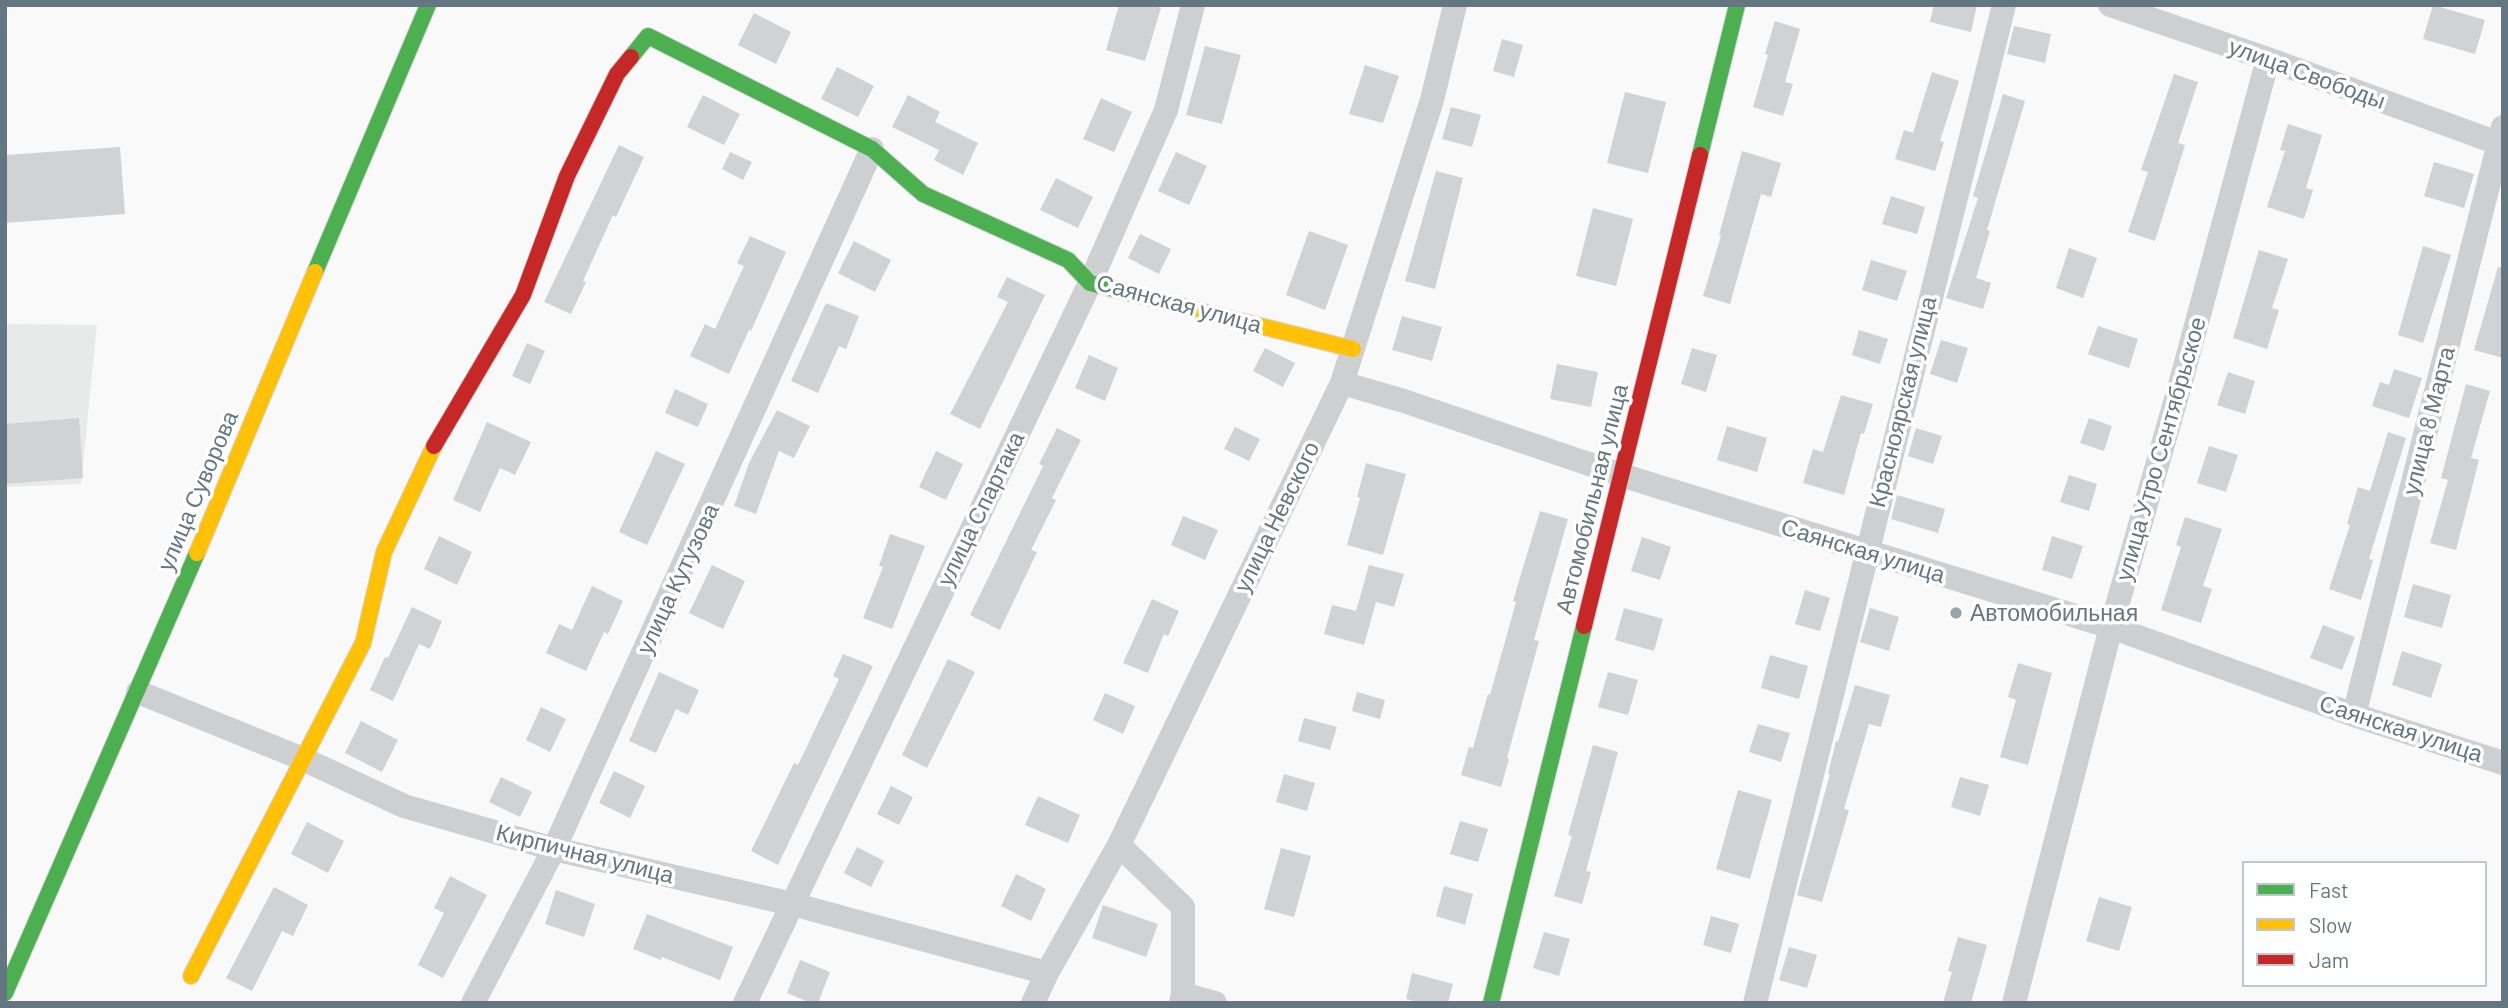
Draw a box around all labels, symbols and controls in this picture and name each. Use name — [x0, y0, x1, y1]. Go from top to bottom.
street label: улица Свободы — [2225, 33, 2389, 115]
street label: Саянская улица — [1093, 269, 1265, 339]
street label: Красноярская улица — [1863, 294, 1943, 510]
street label: улица Утро Сентябрьское — [2110, 314, 2212, 584]
street label: улица 8 Марта — [2397, 344, 2461, 498]
street label: Автомобильная улица — [1550, 381, 1634, 617]
street label: улица Суворова — [152, 407, 244, 575]
street label: улица Спартака — [932, 427, 1030, 591]
street label: улица Невского — [1229, 437, 1325, 597]
street label: улица Кутузова — [631, 499, 725, 659]
street label: Саянская улица — [1778, 513, 1948, 589]
place label: Автомобильная — [1970, 599, 2138, 627]
marker: Автомобильная — [1948, 605, 1964, 621]
street label: Саянская улица — [2316, 690, 2486, 768]
street label: Кирпичная улица — [493, 819, 677, 889]
legend — [2242, 861, 2487, 987]
text: Fast — [2309, 877, 2349, 902]
text: Slow — [2309, 912, 2352, 937]
text: Jam — [2309, 947, 2349, 972]

